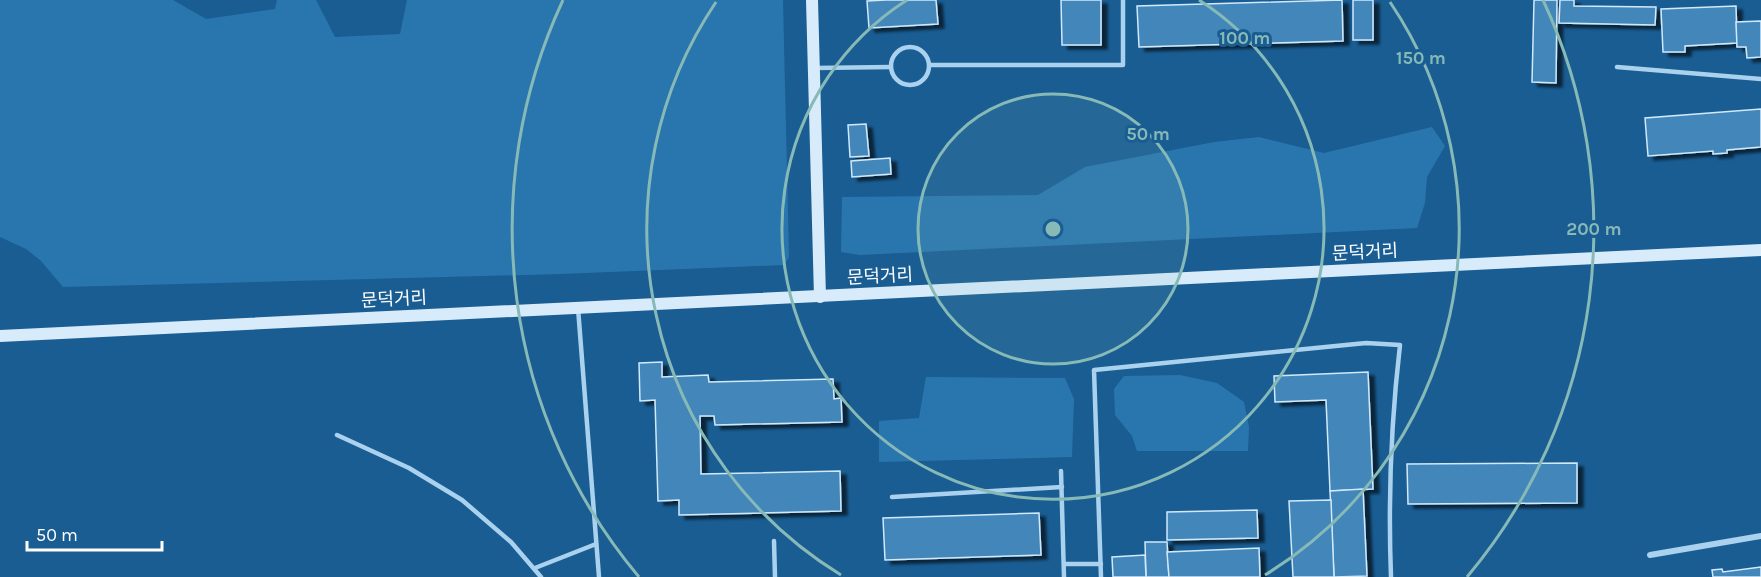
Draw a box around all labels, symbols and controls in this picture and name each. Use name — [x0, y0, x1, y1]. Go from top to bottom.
text: 100 m — [1220, 27, 1270, 49]
text: 150 m — [1396, 47, 1446, 69]
text: 50 m — [1126, 123, 1170, 145]
text: 200 m — [1566, 218, 1622, 240]
centre of rings — [1043, 219, 1063, 239]
street label: 문덕거리 — [1331, 239, 1399, 265]
street label: 문덕거리 — [846, 263, 914, 289]
street label: 문덕거리 — [360, 286, 428, 312]
scale bar — [27, 514, 162, 552]
text: 50 m — [36, 524, 78, 546]

